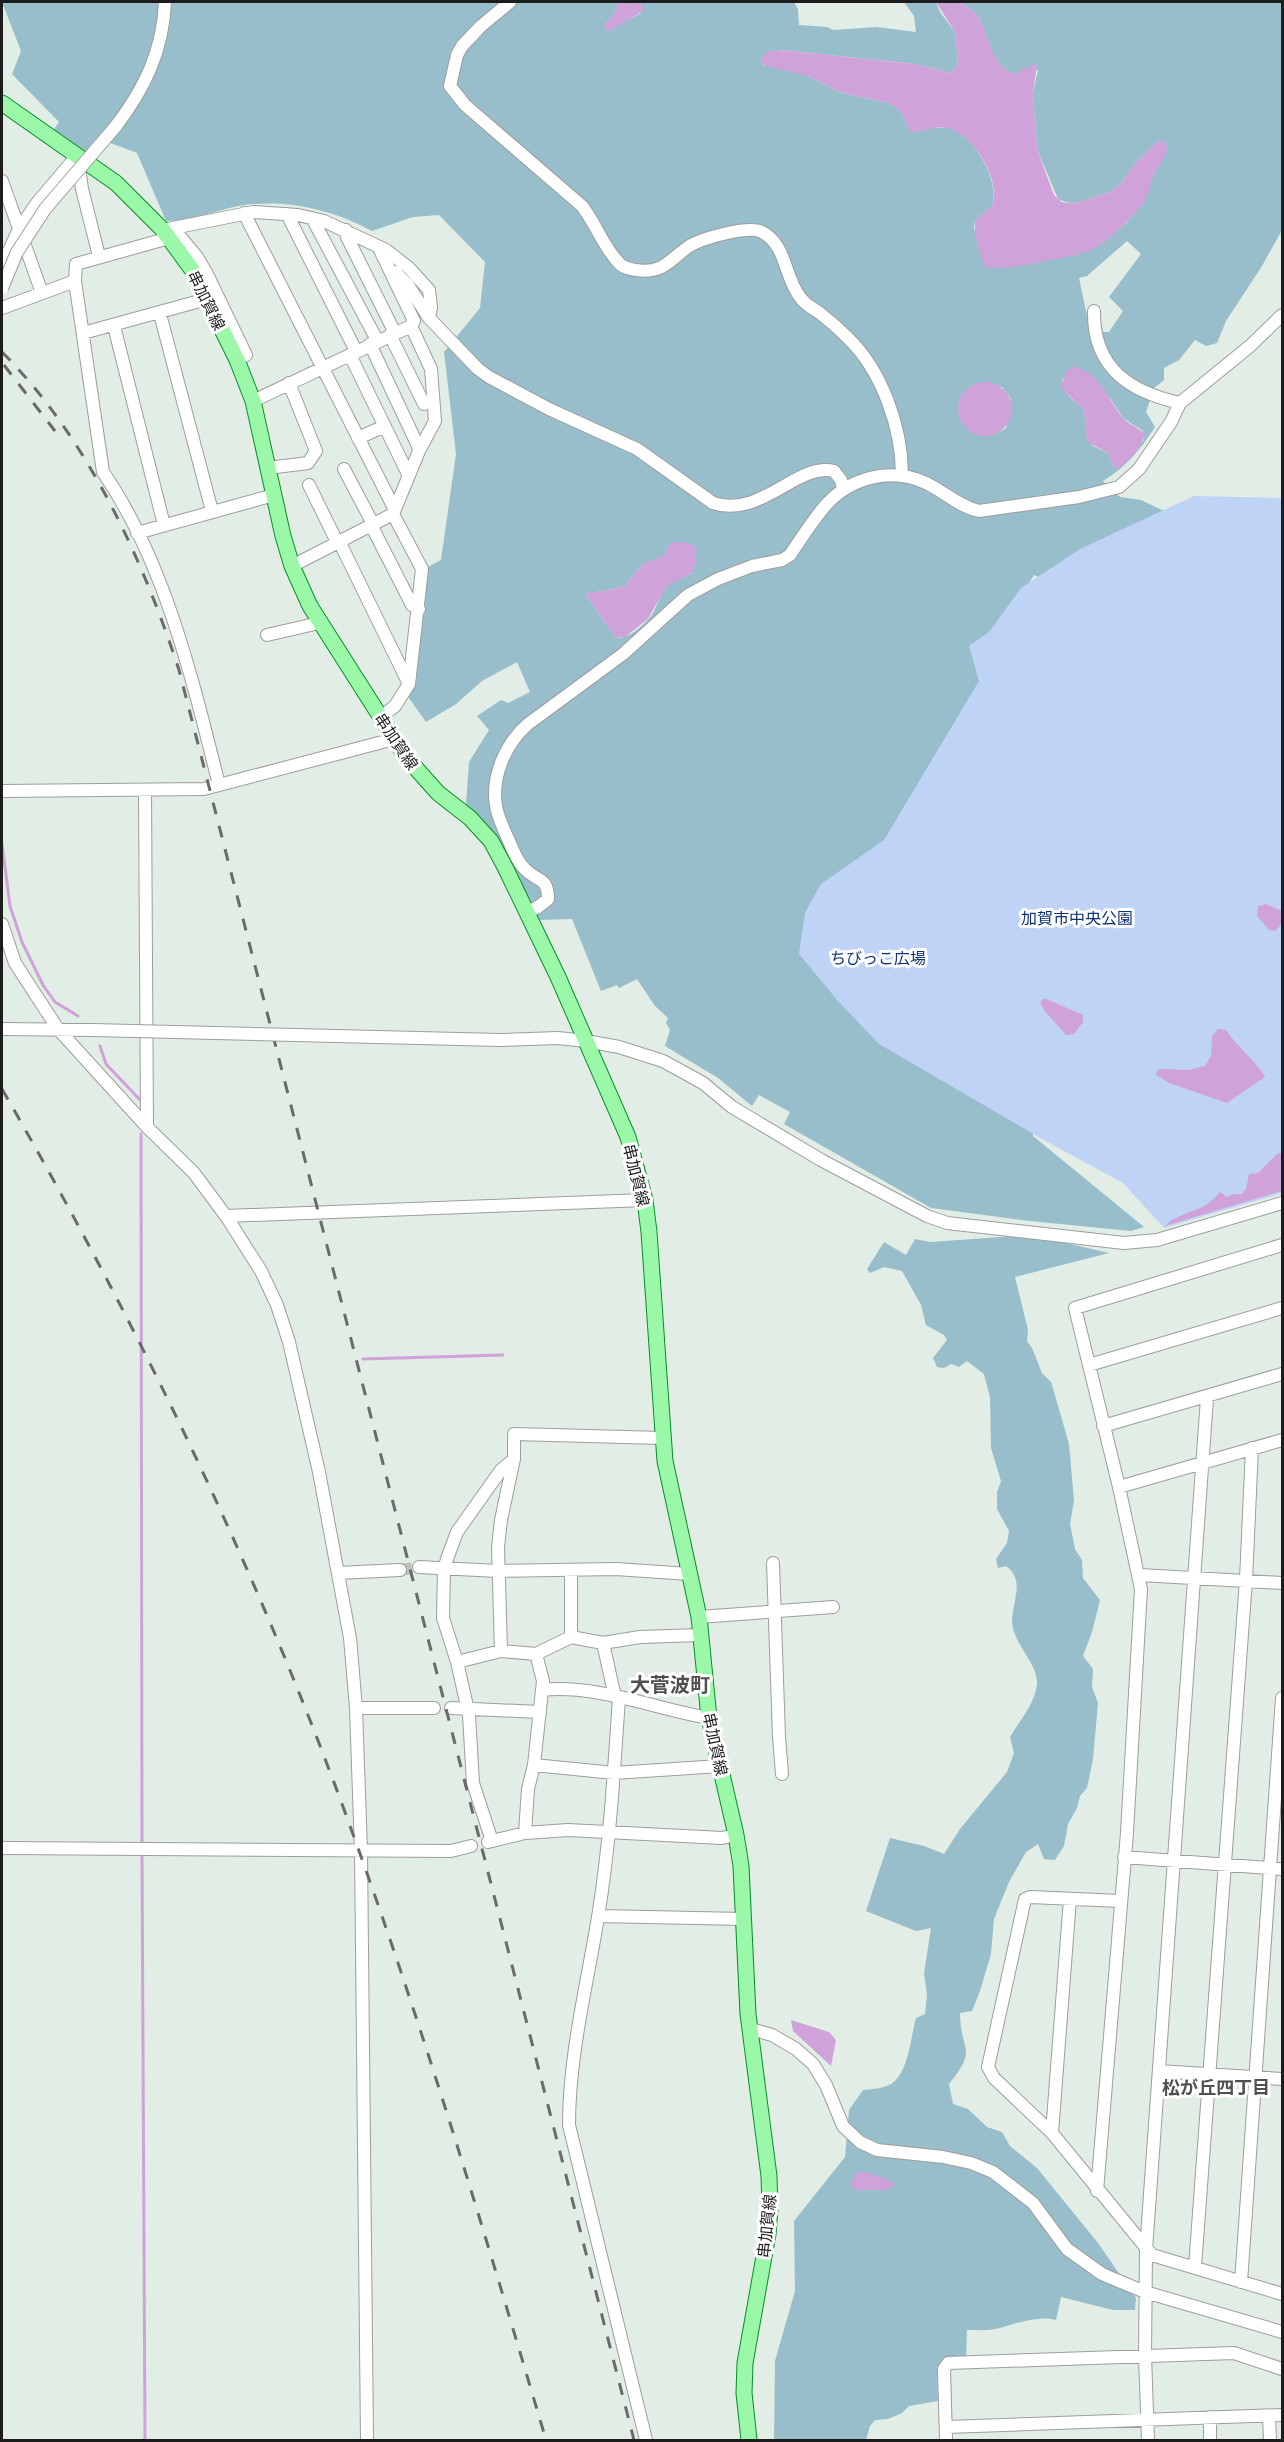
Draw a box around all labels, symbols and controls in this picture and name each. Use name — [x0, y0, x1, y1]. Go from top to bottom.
street label: 串加賀線 — [184, 267, 230, 333]
street label: 串加賀線 — [371, 709, 423, 773]
park label: 加賀市中央公園 — [1021, 908, 1133, 927]
park label: ちびっこ広場 — [830, 948, 926, 967]
street label: 串加賀線 — [620, 1142, 654, 1208]
district label: 大菅波町 — [630, 1672, 710, 1696]
street label: 串加賀線 — [700, 1711, 732, 1777]
district label: 松が丘四丁目 — [1162, 2076, 1270, 2098]
street label: 串加賀線 — [753, 2193, 779, 2259]

